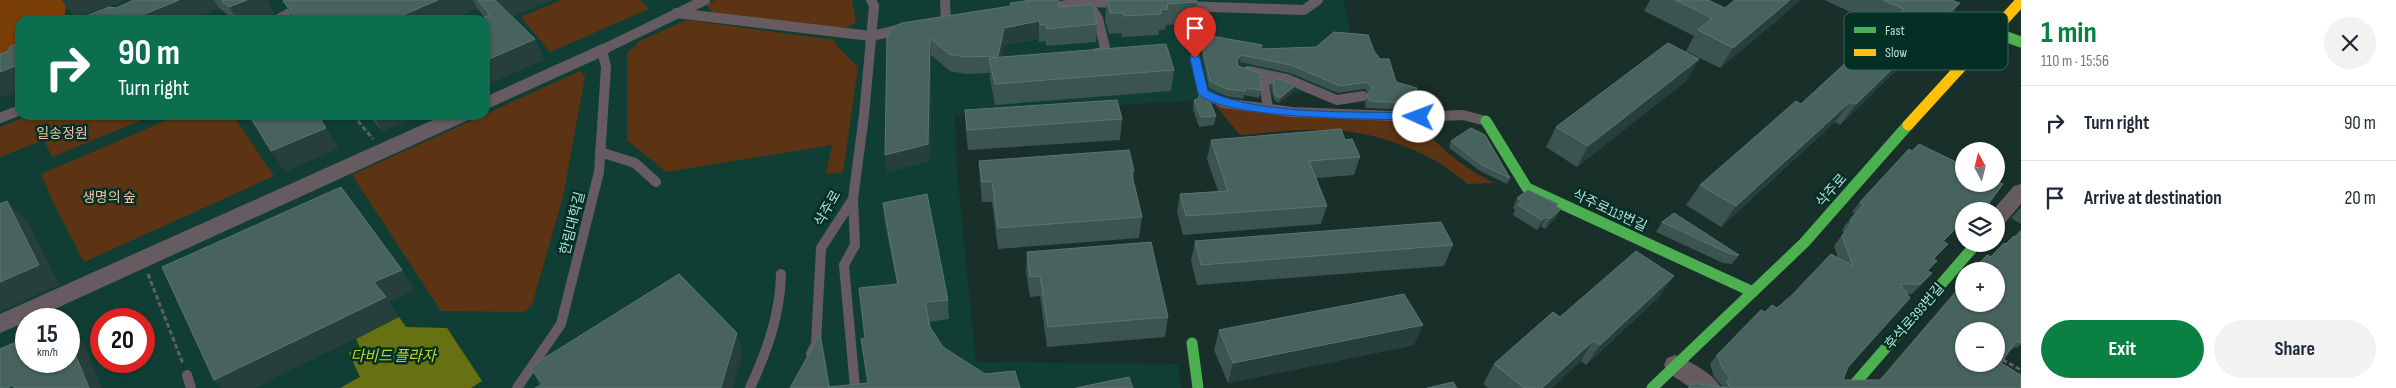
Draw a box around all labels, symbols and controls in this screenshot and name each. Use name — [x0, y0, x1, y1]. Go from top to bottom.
pin — [1174, 7, 1216, 58]
legend — [1844, 12, 2008, 70]
icon: arrive — [1181, 14, 1209, 42]
text: 1 min — [2041, 15, 2097, 51]
button: close — [2324, 17, 2376, 69]
text: Fast — [1885, 22, 1905, 39]
text: 90 m — [118, 32, 180, 75]
icon: right — [35, 35, 100, 100]
text: Slow — [1885, 44, 1907, 61]
text: 110 m · 15:56 — [2041, 52, 2109, 71]
text: Turn right — [118, 75, 189, 102]
position arrow — [1392, 90, 1444, 142]
icon: right — [2041, 109, 2069, 137]
text: Turn right — [2084, 112, 2149, 135]
text: 90 m — [2344, 112, 2376, 135]
park label: 일송정원 — [36, 125, 88, 142]
north arrow — [1955, 142, 2005, 192]
map controls — [1955, 142, 2005, 372]
street label: 삭주로 — [1812, 170, 1851, 210]
icon: arrive — [2041, 184, 2069, 212]
street label: 삭주로113번길 — [1570, 186, 1650, 235]
street label: 삭주로 — [810, 187, 845, 229]
text: Arrive at destination — [2084, 187, 2222, 210]
text: 20 m — [2344, 187, 2376, 210]
park label: 생명의 숲 — [82, 189, 136, 206]
street label: 한림대학길 — [556, 190, 589, 256]
button: layers — [1955, 202, 2005, 252]
button: + — [1955, 262, 2005, 312]
street label: 후석로393번길 — [1881, 280, 1948, 353]
speed limit sign: 20 — [90, 308, 155, 373]
text: 15 — [37, 319, 58, 350]
button: Exit — [2041, 320, 2204, 378]
button: Share — [2214, 320, 2376, 378]
button: − — [1955, 322, 2005, 372]
text: km/h — [37, 345, 58, 360]
water label: 다비드 플라자 — [350, 347, 438, 366]

